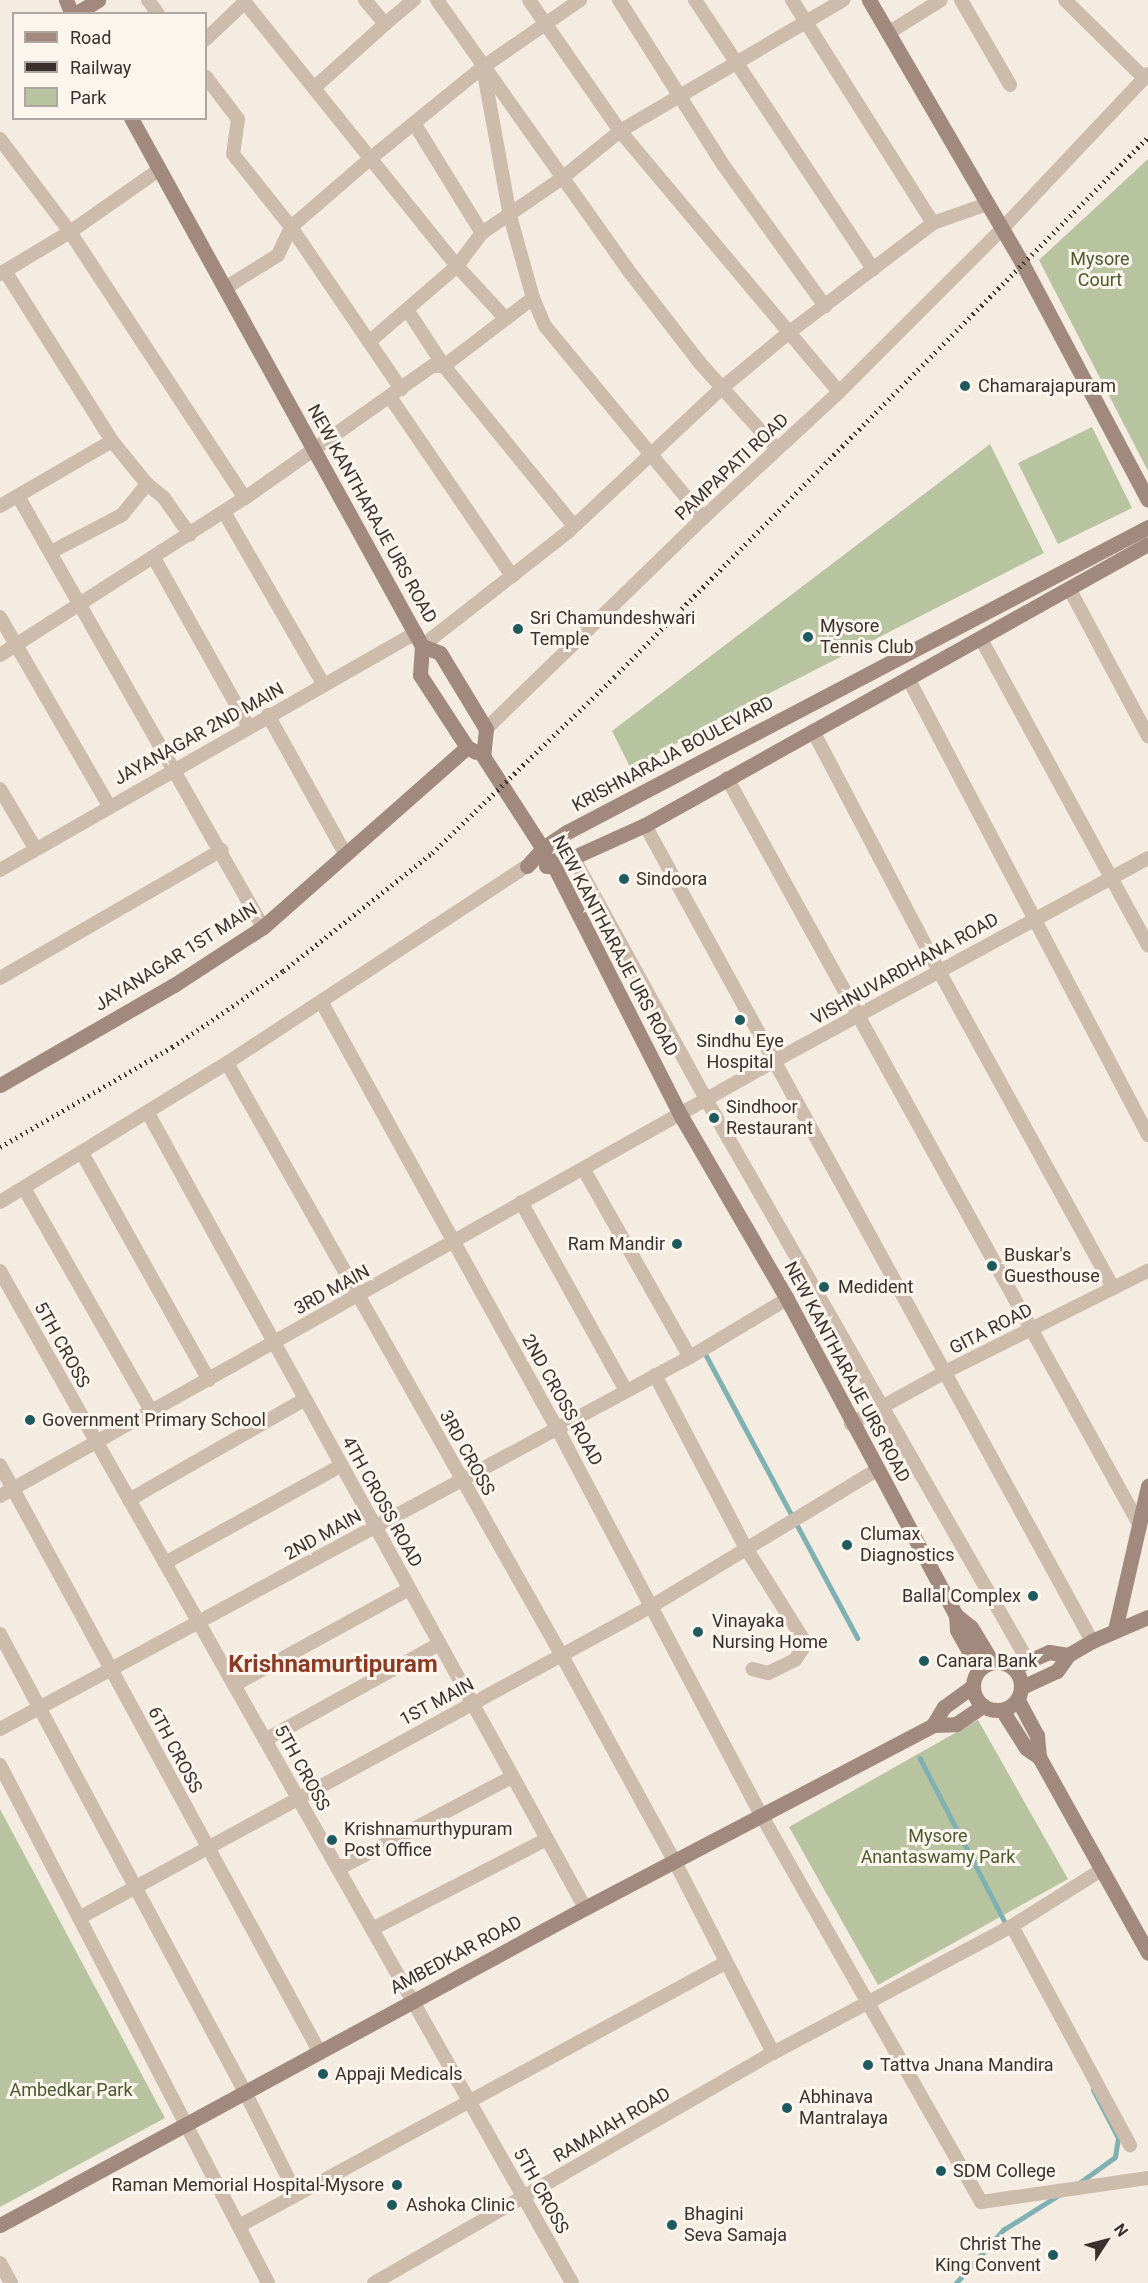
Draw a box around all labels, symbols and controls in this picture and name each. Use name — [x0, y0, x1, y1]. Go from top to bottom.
legend — [12, 12, 207, 120]
text: Road — [70, 27, 111, 48]
text: Railway — [70, 57, 131, 78]
text: Park — [70, 87, 106, 108]
park label: Mysore Court — [1070, 249, 1130, 292]
place label: Chamarajapuram — [978, 375, 1116, 397]
marker: Chamarajapuram — [956, 377, 974, 395]
street label: NEW KANTHARAJE URS ROAD — [303, 401, 441, 627]
street label: PAMPAPATI ROAD — [671, 409, 793, 525]
place label: Sri Chamundeshwari Temple — [530, 608, 695, 650]
place label: Mysore Tennis Club — [820, 616, 914, 658]
marker: Sri Chamundeshwari Temple — [511, 622, 525, 636]
marker: Mysore Tennis Club — [801, 630, 815, 644]
street label: JAYANAGAR 2ND MAIN — [110, 678, 288, 790]
street label: KRISHNARAJA BOULEVARD — [569, 692, 777, 816]
street label: NEW KANTHARAJE URS ROAD — [548, 832, 682, 1060]
place label: Sindoora — [636, 868, 707, 890]
marker: Sindoora — [617, 872, 631, 886]
street label: JAYANAGAR 1ST MAIN — [91, 898, 261, 1016]
street label: VISHNUVARDHANA ROAD — [808, 908, 1002, 1030]
marker: Sindhu Eye Hospital — [731, 1011, 749, 1029]
place label: Sindhu Eye Hospital — [696, 1031, 784, 1074]
place label: Sindhoor Restaurant — [726, 1097, 813, 1140]
marker: Sindhoor Restaurant — [707, 1111, 721, 1125]
place label: Ram Mandir — [568, 1233, 665, 1255]
marker: Ram Mandir — [670, 1237, 684, 1251]
place label: Buskar's Guesthouse — [1004, 1245, 1100, 1288]
street label: NEW KANTHARAJE URS ROAD — [780, 1258, 914, 1486]
marker: Buskar's Guesthouse — [985, 1259, 999, 1273]
street label: 3RD MAIN — [291, 1260, 373, 1320]
place label: Medident — [838, 1276, 913, 1298]
marker: Medident — [815, 1278, 833, 1296]
street label: 5TH CROSS — [30, 1298, 94, 1392]
street label: GITA ROAD — [946, 1299, 1036, 1359]
street label: 2ND CROSS ROAD — [517, 1330, 607, 1470]
street label: 3RD CROSS — [435, 1407, 499, 1499]
place label: Government Primary School — [42, 1409, 266, 1431]
marker: Government Primary School — [23, 1413, 37, 1427]
street label: 4TH CROSS ROAD — [337, 1433, 427, 1571]
street label: 2ND MAIN — [281, 1505, 365, 1565]
place label: Clumax Diagnostics — [860, 1524, 955, 1567]
marker: Clumax Diagnostics — [838, 1536, 856, 1554]
place label: Ballal Complex — [902, 1585, 1021, 1607]
marker: Ballal Complex — [1026, 1589, 1040, 1603]
place label: Vinayaka Nursing Home — [712, 1611, 827, 1654]
marker: Vinayaka Nursing Home — [689, 1623, 707, 1641]
place label: Canara Bank — [936, 1650, 1037, 1672]
district label: Krishnamurtipuram — [228, 1651, 438, 1679]
marker: Canara Bank — [917, 1654, 931, 1668]
street label: 1ST MAIN — [396, 1673, 478, 1731]
street label: 6TH CROSS — [143, 1703, 207, 1797]
street label: 5TH CROSS — [270, 1721, 334, 1815]
place label: Krishnamurthypuram Post Office — [344, 1819, 513, 1862]
park label: Mysore Anantaswamy Park — [861, 1826, 1015, 1868]
marker: Krishnamurthypuram Post Office — [325, 1833, 339, 1847]
street label: AMBEDKAR ROAD — [386, 1911, 526, 1999]
place label: Tattva Jnana Mandira — [880, 2054, 1054, 2076]
marker: Tattva Jnana Mandira — [861, 2058, 875, 2072]
place label: Appaji Medicals — [335, 2063, 463, 2085]
marker: Appaji Medicals — [316, 2067, 330, 2081]
park label: Ambedkar Park — [9, 2079, 133, 2101]
street label: RAMAIAH ROAD — [550, 2083, 674, 2167]
place label: Abhinava Mantralaya — [799, 2087, 888, 2130]
marker: Abhinava Mantralaya — [780, 2101, 794, 2115]
street label: 5TH CROSS — [509, 2144, 573, 2238]
place label: SDM College — [953, 2160, 1056, 2182]
marker: SDM College — [934, 2164, 948, 2178]
place label: Raman Memorial Hospital-Mysore — [112, 2174, 384, 2196]
marker: Raman Memorial Hospital-Mysore — [388, 2176, 406, 2194]
place label: Ashoka Clinic — [406, 2194, 515, 2216]
marker: Ashoka Clinic — [383, 2196, 401, 2214]
place label: Bhagini Seva Samaja — [684, 2204, 787, 2246]
north arrow — [1076, 2211, 1136, 2271]
marker: Bhagini Seva Samaja — [665, 2218, 679, 2232]
text: N — [1110, 2220, 1132, 2240]
place label: Christ The King Convent — [935, 2234, 1041, 2276]
marker: Christ The King Convent — [1046, 2248, 1060, 2262]

